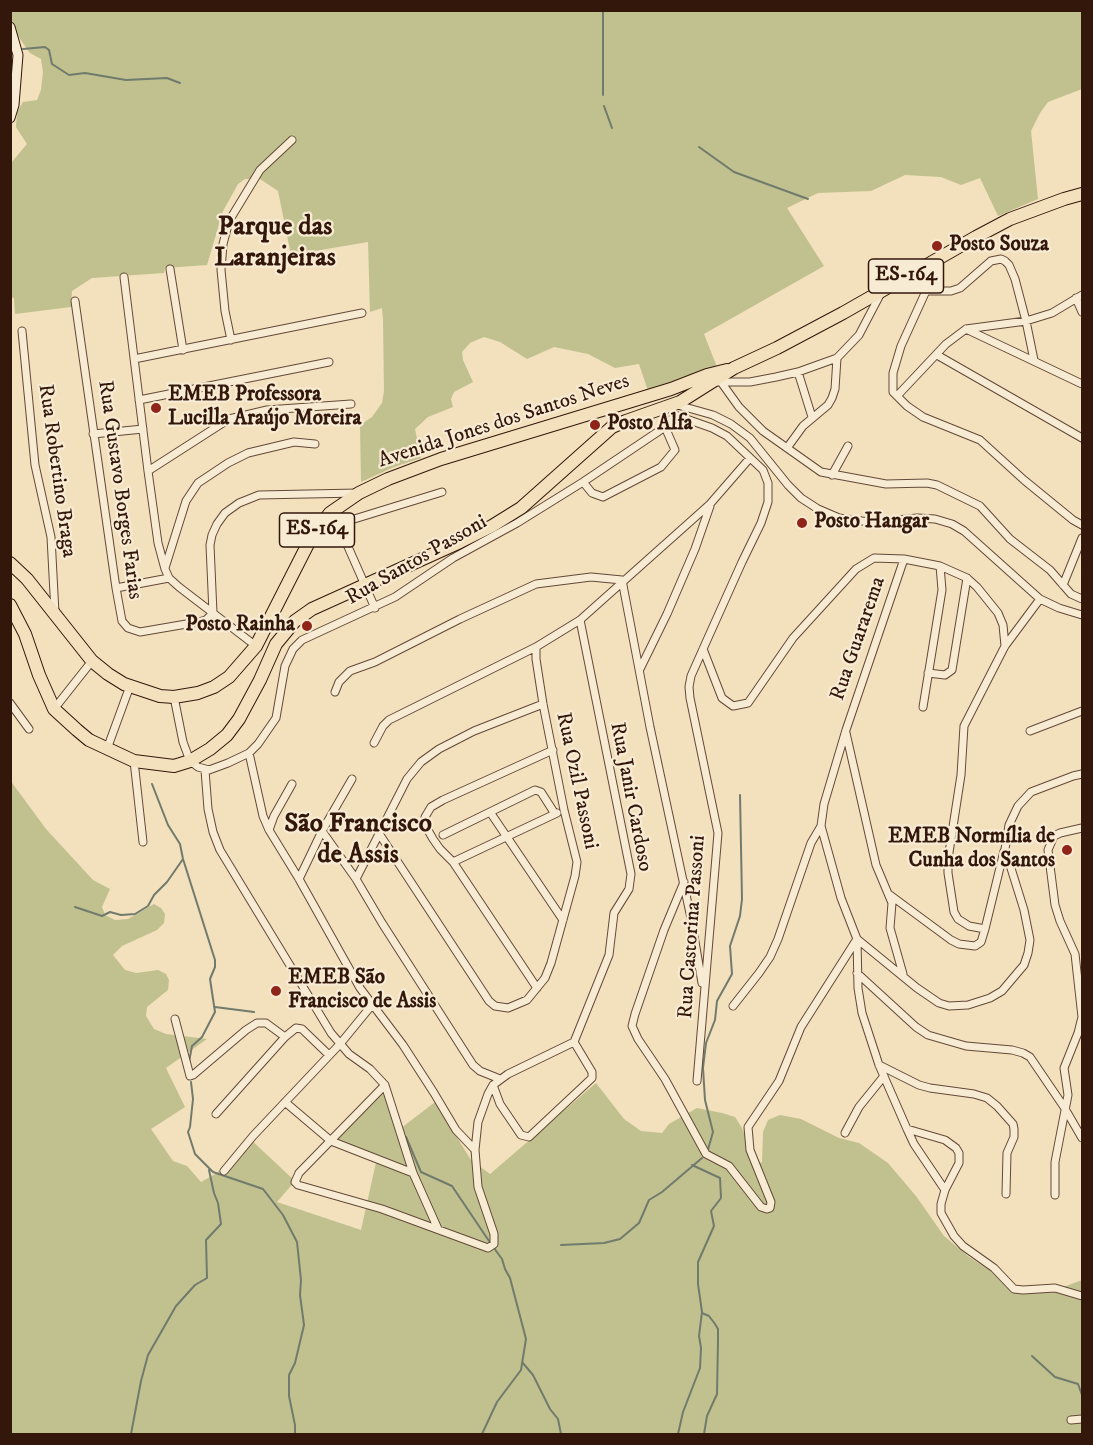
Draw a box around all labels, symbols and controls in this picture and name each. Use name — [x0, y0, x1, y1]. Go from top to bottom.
district label: Parque das Laranjeiras — [214, 212, 336, 275]
place label: Posto Souza — [949, 233, 1049, 259]
marker: Posto Souza — [930, 239, 944, 253]
road number: ES-164 — [868, 259, 944, 293]
street label: Avenida Jones dos Santos Neves — [375, 369, 633, 475]
street label: Rua Gustavo Borges Farias — [91, 379, 147, 601]
street label: Rua Robertino Braga — [31, 383, 81, 559]
place label: EMEB Professora Lucilla Araújo Moreira — [168, 383, 361, 433]
marker: EMEB Professora Lucilla Araújo Moreira — [149, 401, 163, 415]
place label: Posto Alfa — [607, 412, 693, 438]
marker: Posto Alfa — [588, 418, 602, 432]
street label: Rua Santos Passoni — [342, 510, 492, 612]
place label: Posto Hangar — [814, 510, 929, 536]
road number: ES-164 — [280, 513, 354, 547]
marker: Posto Hangar — [795, 516, 809, 530]
street label: Rua Guararema — [826, 574, 892, 704]
place label: Posto Rainha — [185, 613, 295, 639]
marker: Posto Rainha — [300, 619, 314, 633]
street label: Rua Ozil Passoni — [549, 710, 603, 852]
street label: Rua Janir Cardoso — [603, 720, 657, 874]
district label: São Francisco de Assis — [284, 809, 432, 872]
place label: EMEB Normília de Cunha dos Santos — [888, 825, 1055, 875]
street label: Rua Castorina Passoni — [674, 835, 712, 1019]
marker: EMEB Normília de Cunha dos Santos — [1060, 843, 1074, 857]
place label: EMEB São Francisco de Assis — [288, 966, 436, 1016]
marker: EMEB São Francisco de Assis — [269, 984, 283, 998]

